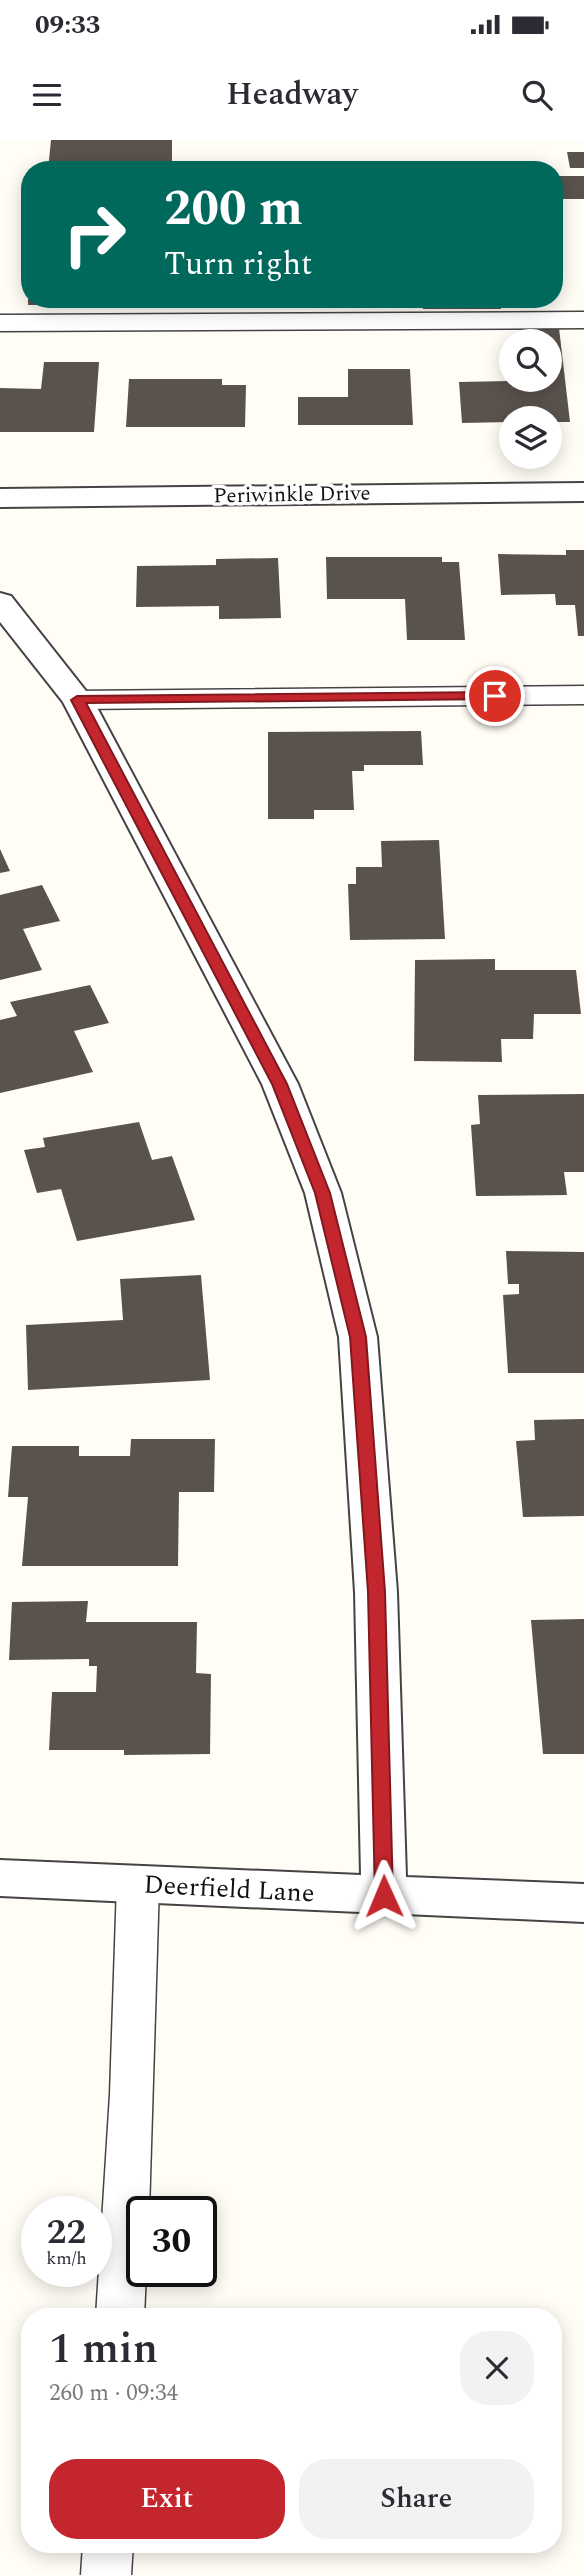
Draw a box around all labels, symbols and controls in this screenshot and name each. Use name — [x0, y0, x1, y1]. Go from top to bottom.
text: 09:33 — [35, 5, 100, 45]
text: Headway — [226, 70, 358, 119]
icon: menu — [28, 76, 66, 114]
icon: search — [518, 76, 556, 114]
text: 200 m — [164, 172, 303, 247]
icon: right — [49, 189, 140, 280]
text: Turn right — [164, 240, 312, 289]
map controls — [499, 329, 562, 469]
button: search — [499, 329, 562, 392]
button: layers — [499, 406, 562, 469]
street label: Periwinkle Drive — [213, 478, 371, 512]
pin — [465, 666, 525, 726]
icon: arrive — [476, 677, 514, 715]
position arrow — [347, 1859, 421, 1933]
street label: Deerfield Lane — [143, 1865, 315, 1913]
speed limit sign: 30 — [126, 2196, 217, 2287]
text: 22 — [47, 2206, 86, 2259]
text: km/h — [46, 2245, 87, 2272]
text: 1 min — [49, 2318, 158, 2381]
button: close — [460, 2331, 534, 2405]
text: 260 m · 09:34 — [49, 2376, 178, 2411]
button: Exit — [49, 2459, 285, 2539]
button: Share — [299, 2459, 534, 2539]

